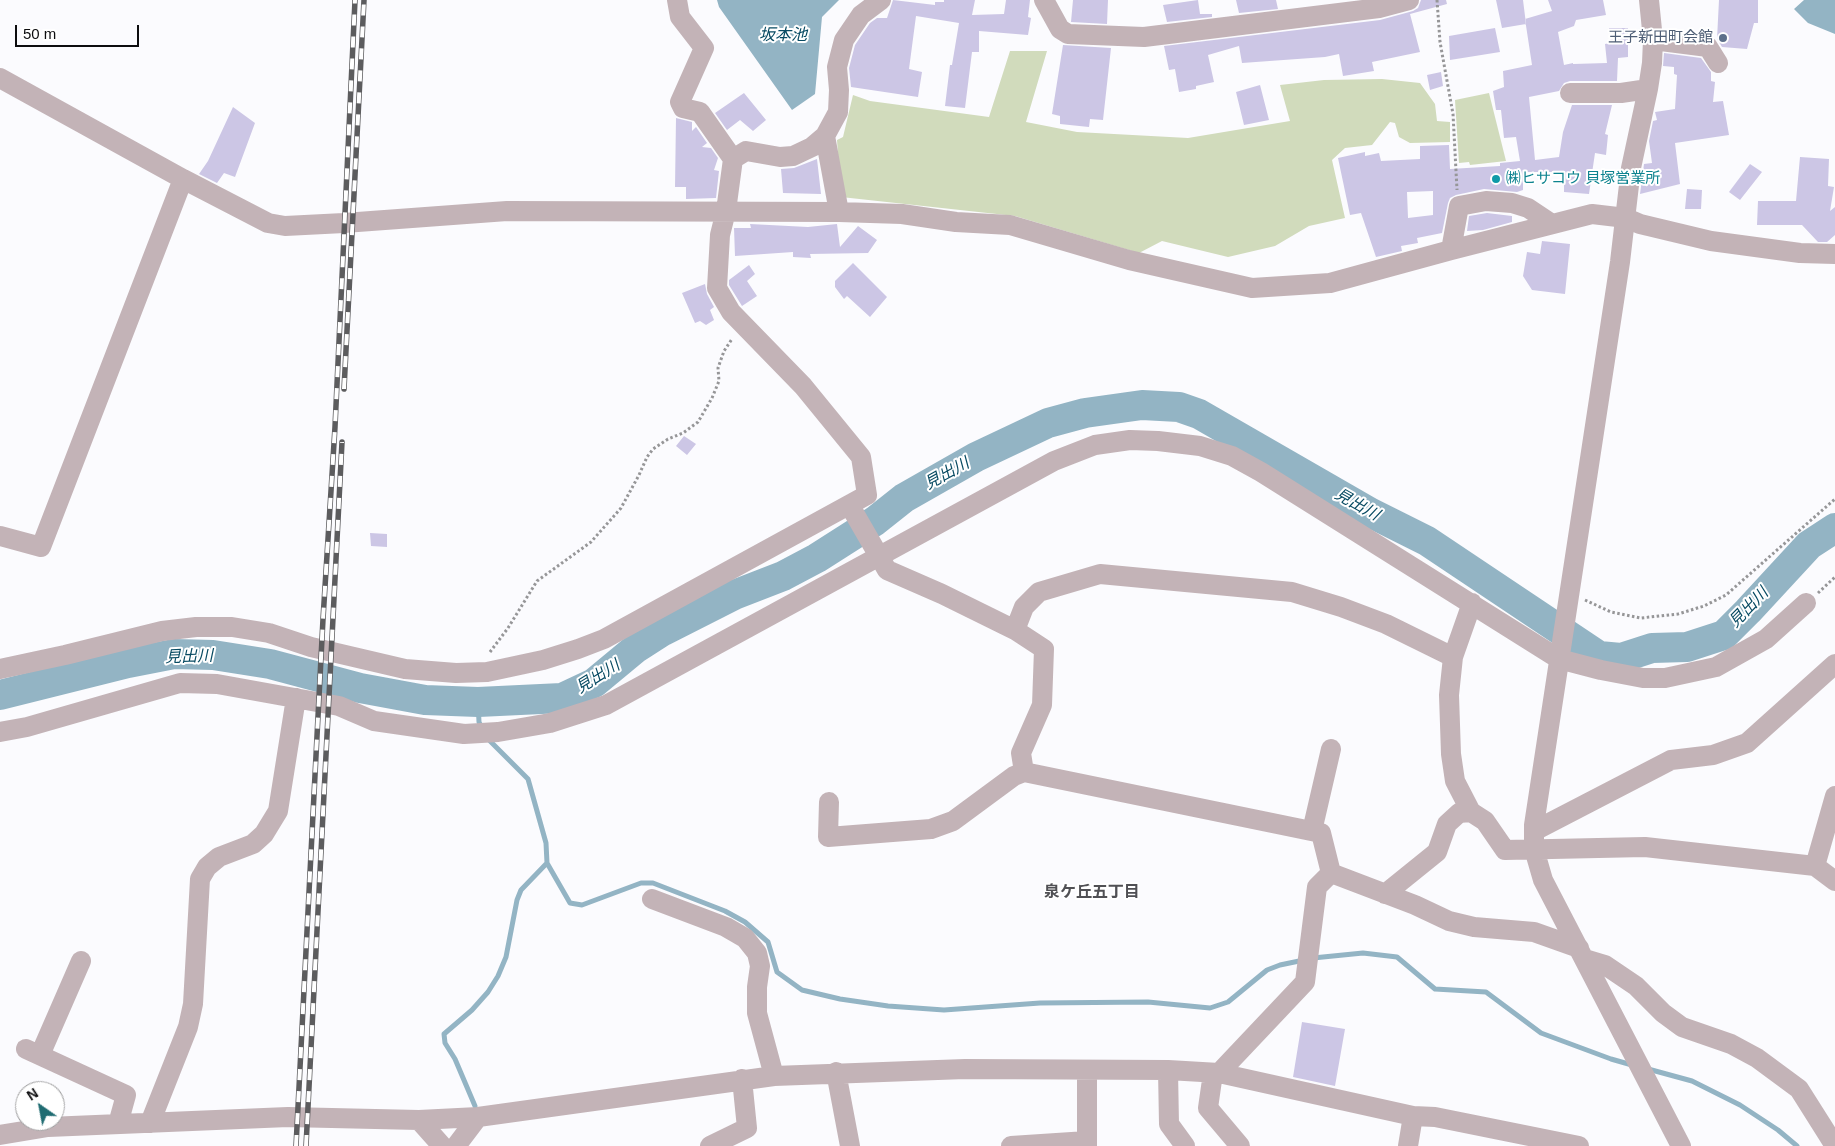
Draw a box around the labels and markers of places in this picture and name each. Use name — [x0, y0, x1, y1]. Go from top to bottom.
place label: 王子新田町会館 — [1608, 29, 1713, 47]
marker: 王子新田町会館 — [1717, 32, 1729, 44]
place label: ㈱ヒサコウ 貝塚営業所 — [1506, 170, 1660, 188]
marker: ㈱ヒサコウ 貝塚営業所 — [1490, 173, 1502, 185]

